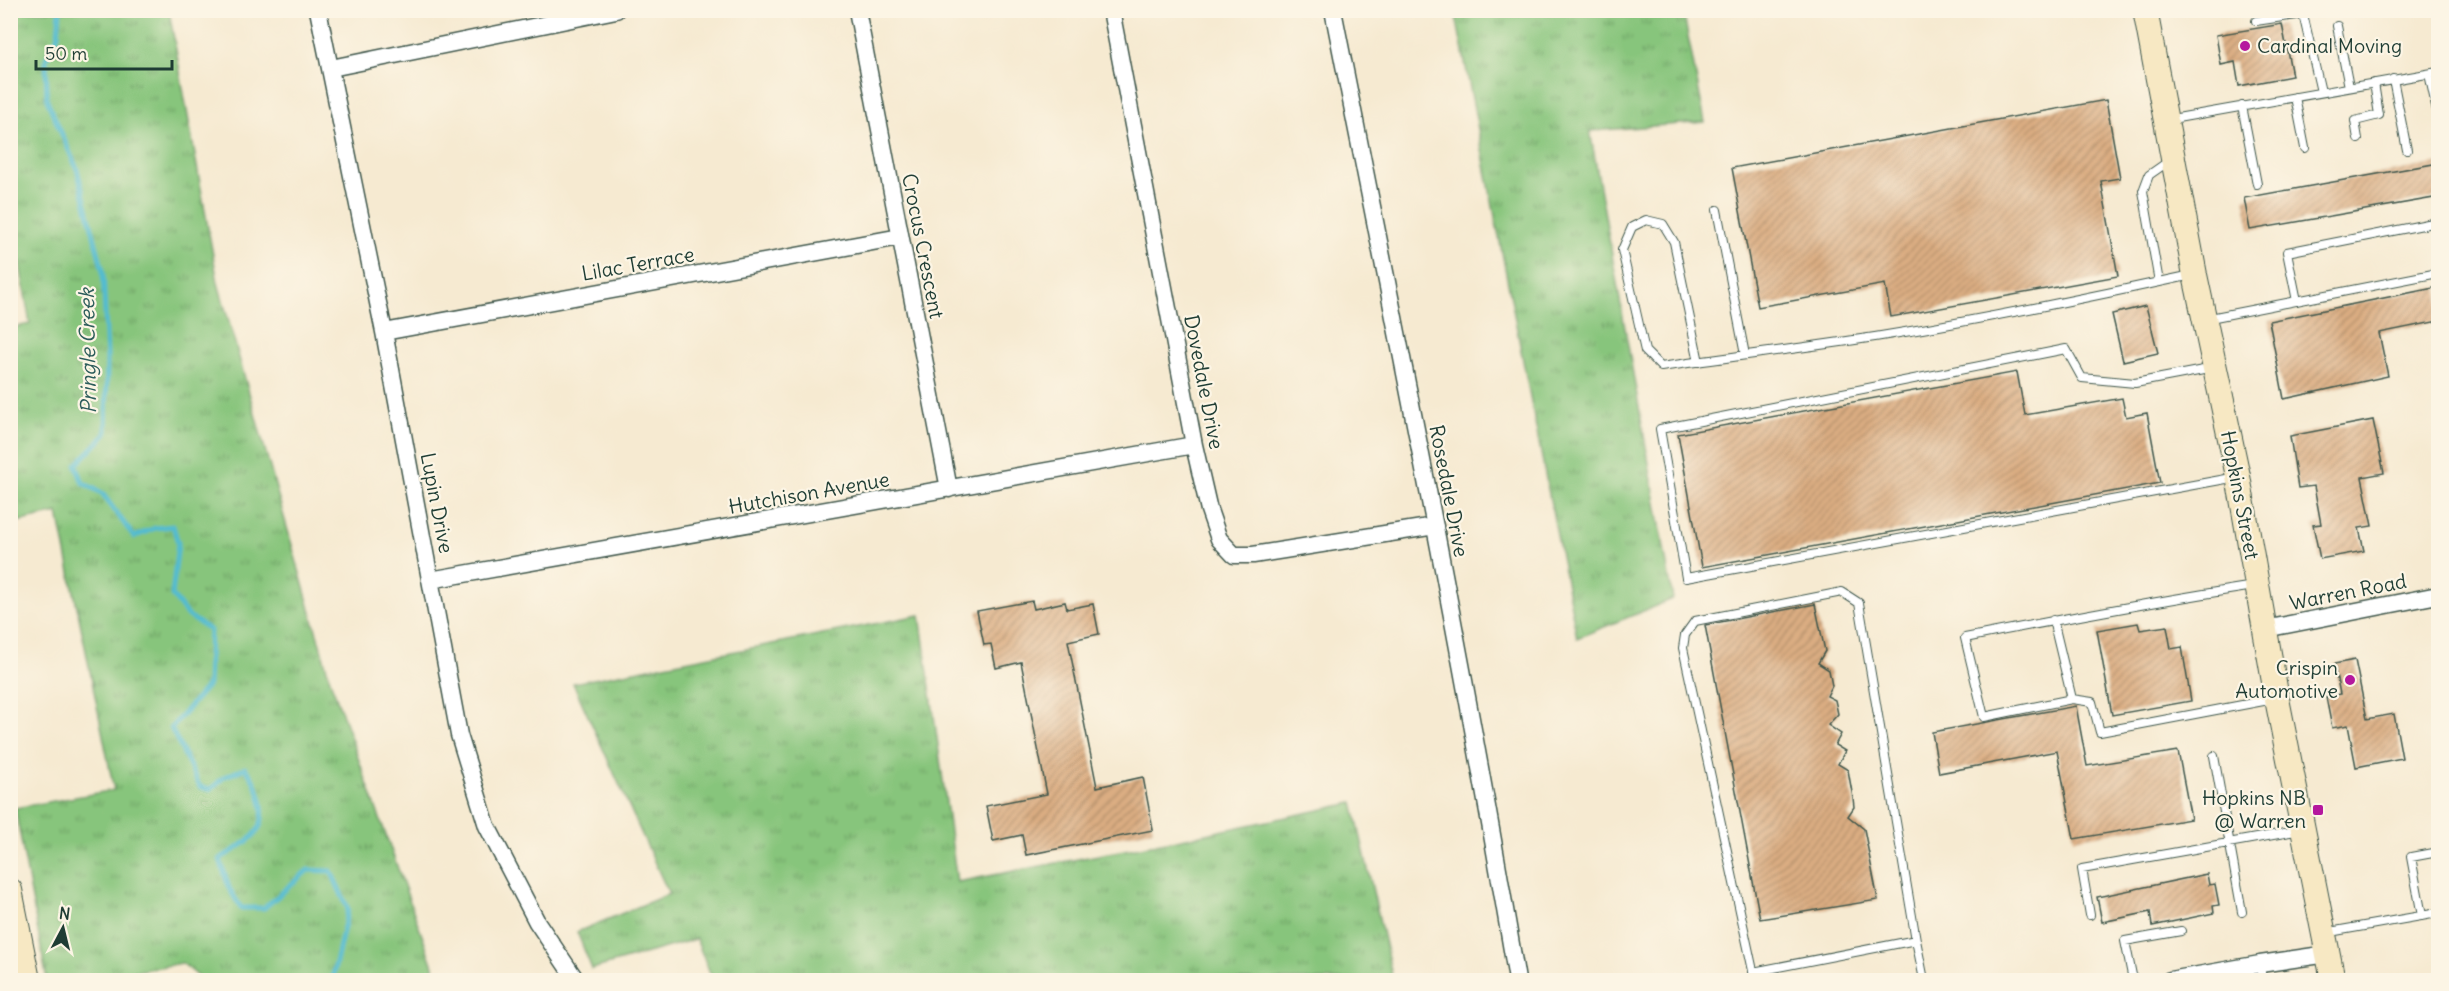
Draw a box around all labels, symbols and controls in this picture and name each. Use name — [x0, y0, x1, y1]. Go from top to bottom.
scale bar — [36, 33, 172, 71]
place label: Cardinal Moving — [2257, 33, 2402, 58]
marker: Cardinal Moving — [2238, 39, 2252, 53]
text: 50 m — [45, 42, 87, 65]
street label: Crocus Crescent — [897, 171, 950, 321]
street label: Lilac Terrace — [580, 241, 696, 286]
water label: Pringle Creek — [73, 287, 102, 414]
street label: Dovedale Drive — [1179, 313, 1230, 451]
street label: Rosedale Drive — [1424, 423, 1475, 559]
street label: Hopkins Street — [2216, 428, 2265, 562]
street label: Lupin Drive — [416, 451, 459, 555]
street label: Hutchison Avenue — [727, 466, 891, 519]
street label: Warren Road — [2287, 568, 2409, 615]
place label: Crispin Automotive — [2235, 655, 2338, 703]
marker: Crispin Automotive — [2343, 673, 2357, 687]
place label: Hopkins NB @ Warren — [2202, 785, 2306, 833]
marker: Hopkins NB @ Warren — [2311, 803, 2325, 817]
north arrow — [33, 898, 93, 958]
text: N — [58, 903, 72, 924]

